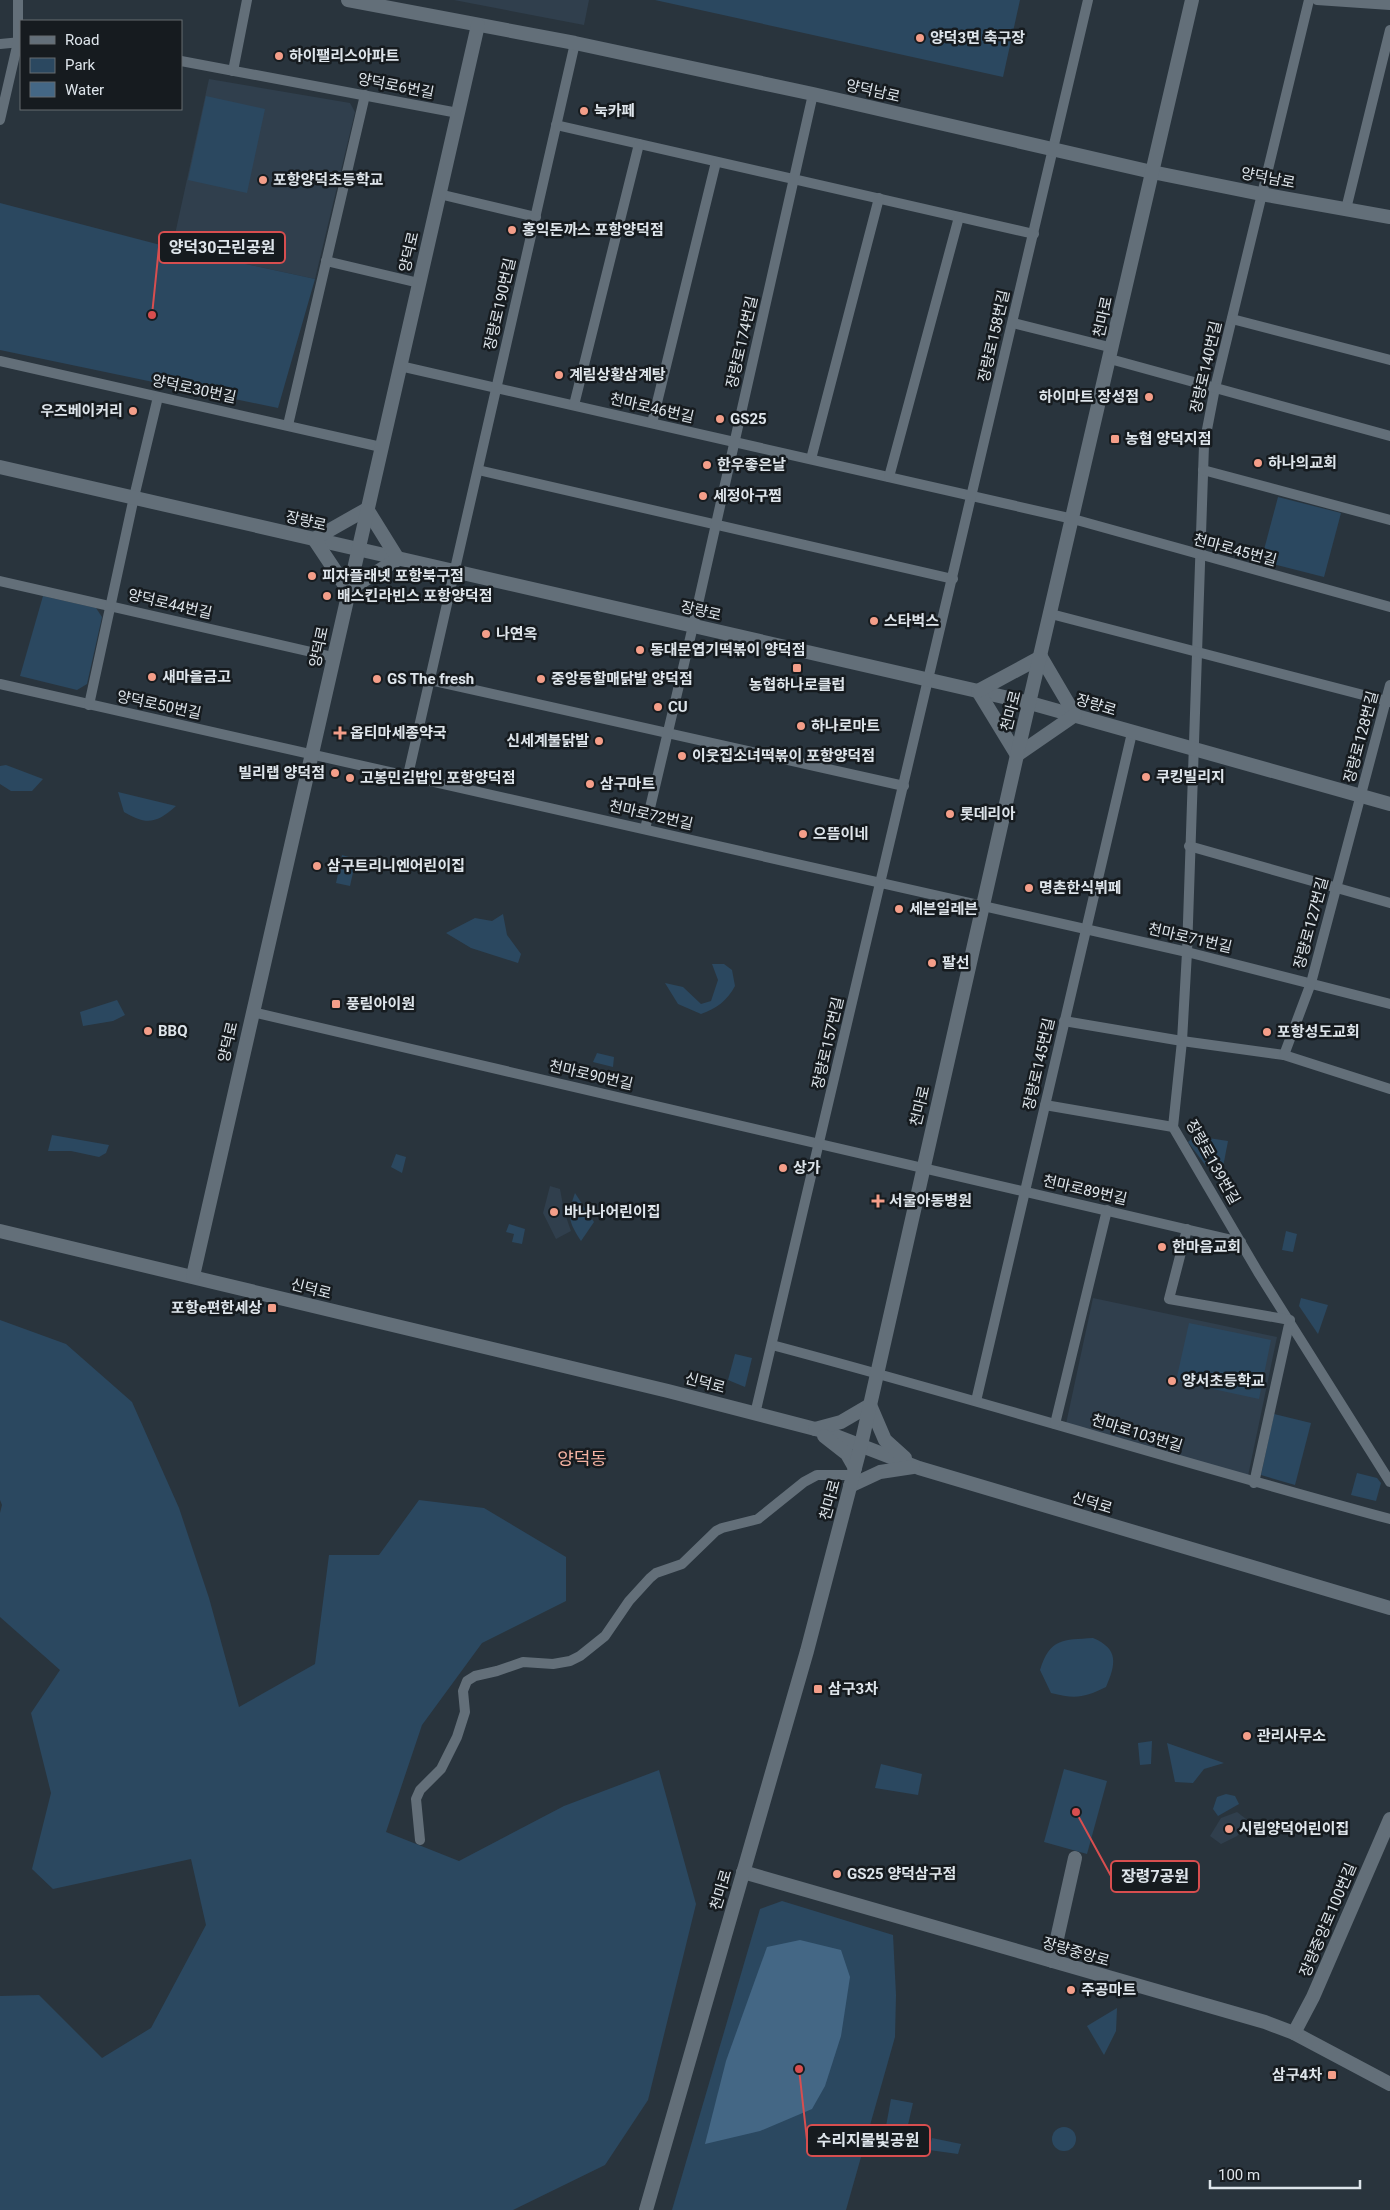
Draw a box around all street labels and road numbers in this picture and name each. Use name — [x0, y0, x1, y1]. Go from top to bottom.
street label: 양덕로6번길 — [356, 70, 436, 102]
street label: 양덕남로 — [844, 76, 902, 106]
street label: 양덕남로 — [1239, 164, 1297, 192]
street label: 양덕로 — [396, 230, 422, 274]
street label: 장량로190번길 — [481, 256, 519, 352]
street label: 장량로158번길 — [975, 288, 1013, 384]
street label: 장량로174번길 — [723, 294, 761, 390]
street label: 천마로 — [1090, 295, 1116, 339]
street label: 장량로140번길 — [1187, 319, 1225, 415]
street label: 양덕로30번길 — [150, 371, 238, 407]
street label: 천마로46번길 — [608, 390, 696, 426]
street label: 장량로 — [284, 508, 328, 534]
street label: 천마로45번길 — [1191, 530, 1279, 570]
street label: 양덕로44번길 — [126, 586, 214, 622]
street label: 장량로 — [679, 598, 723, 624]
street label: 양덕로 — [306, 625, 332, 669]
street label: 양덕로50번길 — [115, 687, 203, 723]
street label: 천마로 — [997, 689, 1025, 733]
street label: 장량로128번길 — [1340, 689, 1382, 785]
street label: 장량로 — [1074, 690, 1118, 720]
street label: 천마로72번길 — [607, 797, 695, 833]
street label: 장량로127번길 — [1290, 875, 1332, 971]
street label: 천마로71번길 — [1146, 920, 1234, 956]
street label: 장량로157번길 — [809, 995, 847, 1091]
street label: 장량로145번길 — [1020, 1016, 1058, 1112]
street label: 양덕로 — [215, 1020, 241, 1064]
street label: 천마로90번길 — [547, 1057, 635, 1093]
street label: 천마로 — [907, 1084, 933, 1128]
street label: 장량로139번길 — [1182, 1116, 1244, 1208]
street label: 천마로89번길 — [1041, 1172, 1129, 1208]
street label: 신덕로 — [289, 1275, 333, 1303]
street label: 신덕로 — [683, 1369, 727, 1397]
street label: 천마로103번길 — [1089, 1411, 1185, 1455]
street label: 천마로 — [816, 1478, 844, 1522]
street label: 신덕로 — [1070, 1488, 1114, 1518]
street label: 장량중앙로100번길 — [1296, 1860, 1360, 1980]
street label: 천마로 — [707, 1868, 735, 1912]
street label: 장량중앙로 — [1040, 1934, 1112, 1970]

